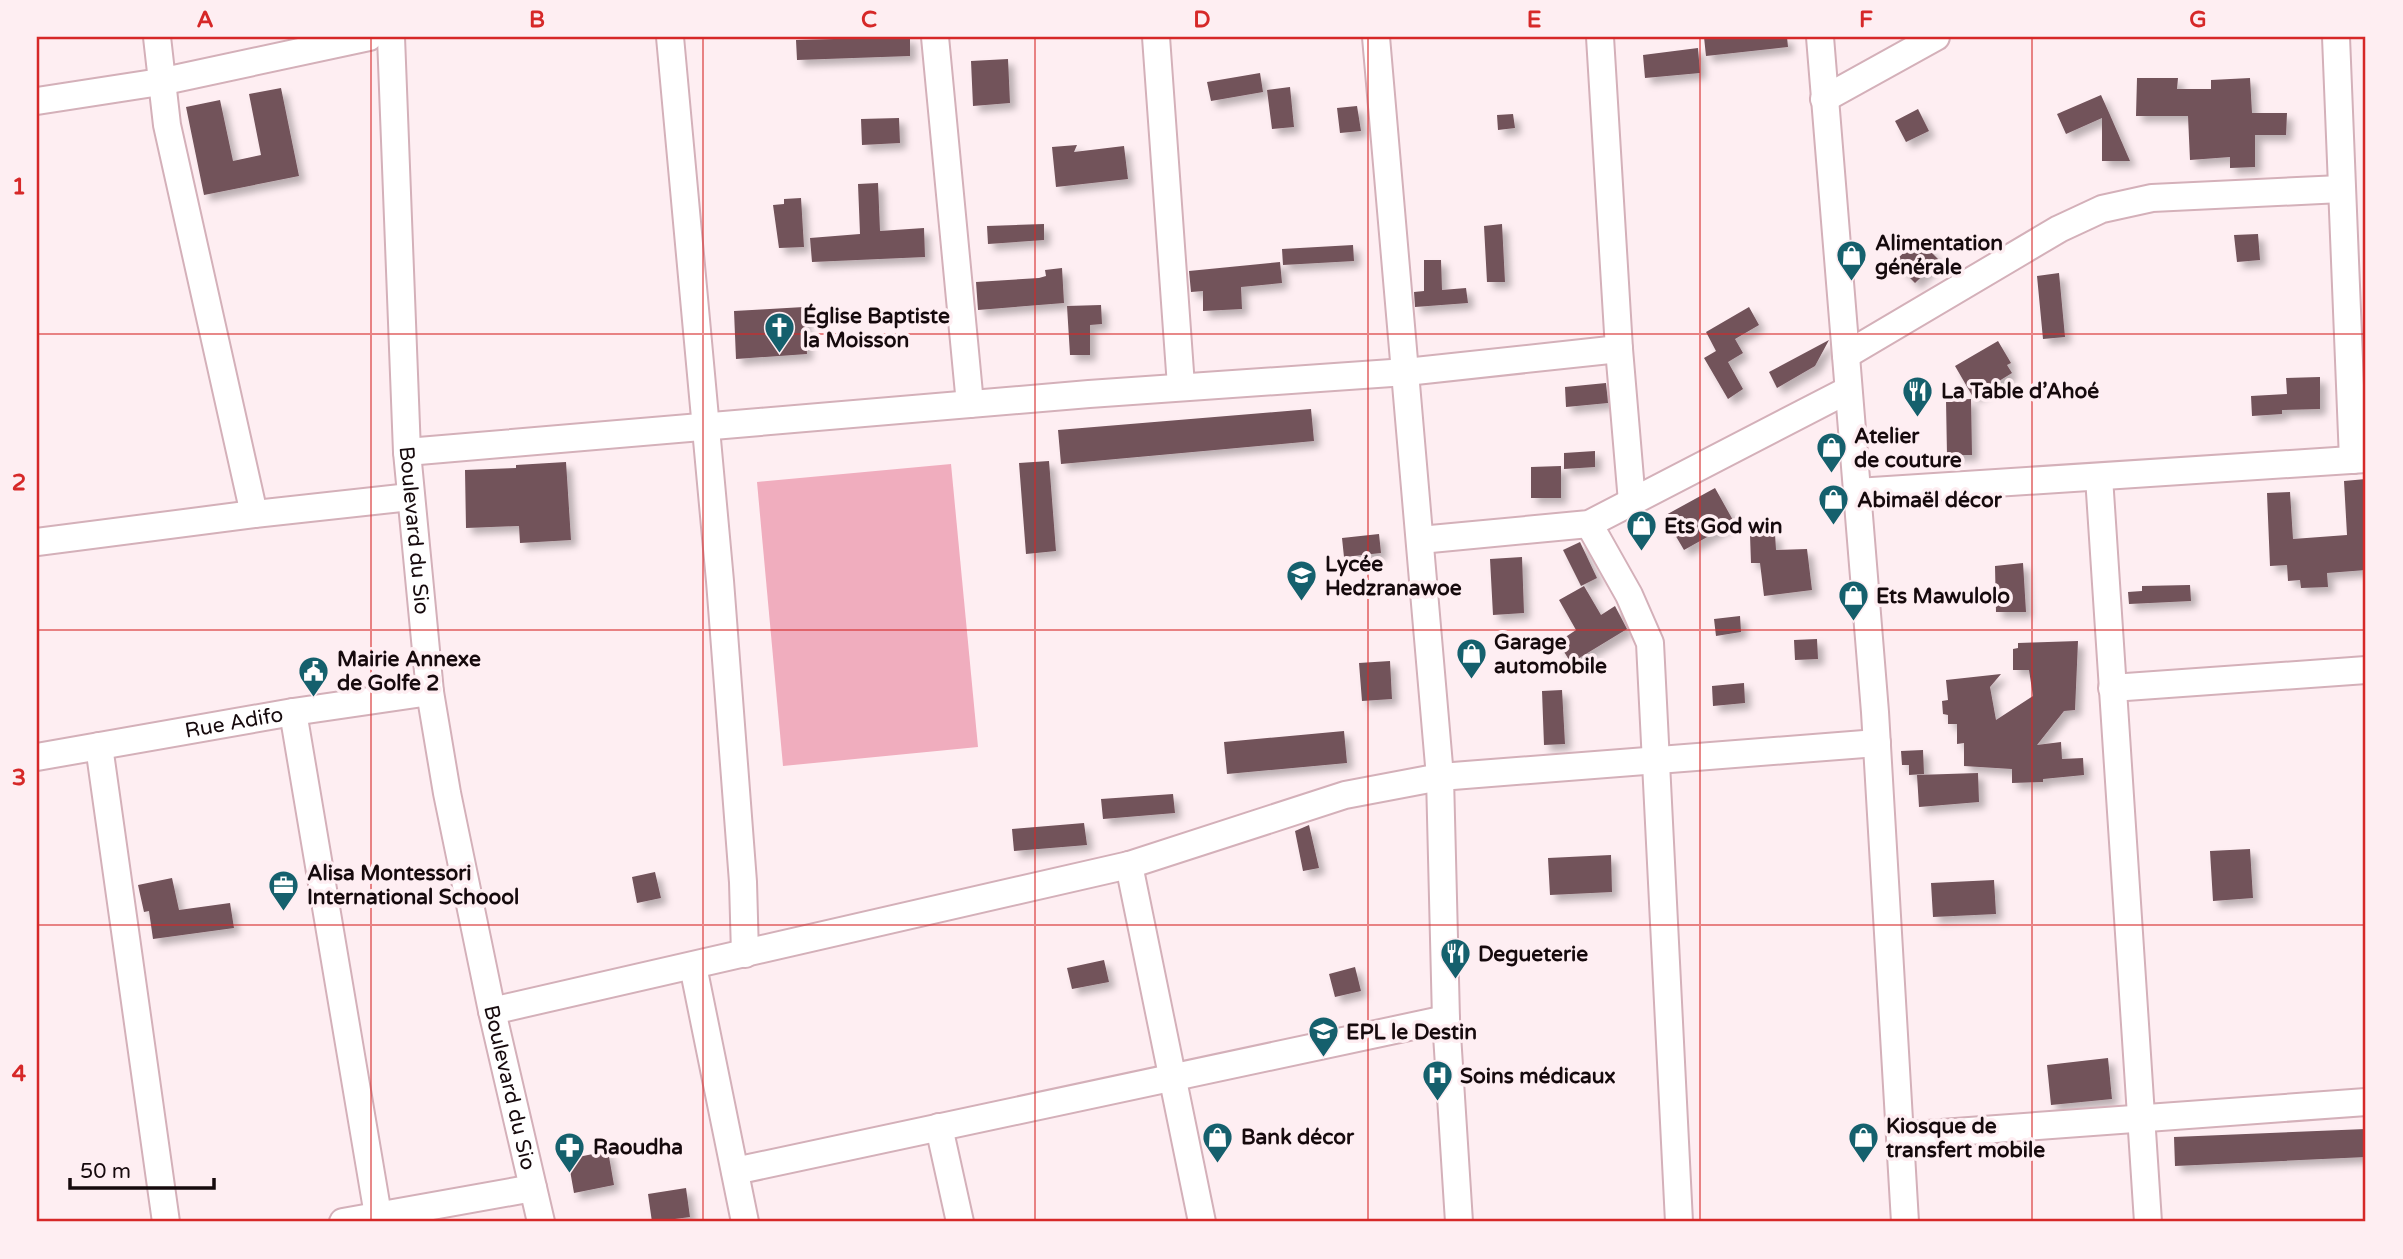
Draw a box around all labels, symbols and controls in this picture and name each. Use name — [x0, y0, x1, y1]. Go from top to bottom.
text: A — [196, 6, 214, 34]
text: B — [529, 6, 545, 34]
text: C — [861, 6, 877, 34]
text: D — [1193, 6, 1211, 34]
text: E — [1527, 6, 1541, 34]
text: F — [1859, 6, 1873, 34]
text: G — [2189, 6, 2207, 34]
text: 1 — [12, 173, 26, 201]
place label: Alimentation générale — [1875, 231, 2003, 280]
shop icon: Alimentation générale — [1835, 238, 1869, 282]
place label: Église Baptiste la Moisson — [803, 303, 950, 353]
church icon: Église Baptiste la Moisson — [763, 311, 797, 355]
restaurant icon: La Table d’Ahoé — [1901, 374, 1935, 418]
place label: La Table d’Ahoé — [1941, 379, 2099, 404]
place label: Atelier de couture — [1854, 424, 1962, 473]
shop icon: Atelier de couture — [1814, 431, 1848, 475]
street label: Boulevard du Sio — [394, 445, 435, 615]
text: 2 — [12, 469, 26, 497]
shop icon: Abimaël décor — [1817, 483, 1851, 527]
place label: Abimaël décor — [1857, 488, 2003, 513]
shop icon: Ets God win — [1624, 509, 1658, 553]
place label: Ets God win — [1664, 514, 1783, 539]
place label: Lycée Hedzranawoe — [1325, 552, 1462, 601]
school or university icon: Lycée Hedzranawoe — [1285, 559, 1319, 603]
shop icon: Ets Mawulolo — [1836, 579, 1870, 623]
place label: Ets Mawulolo — [1876, 584, 2010, 609]
place label: Garage automobile — [1494, 630, 1607, 679]
shop icon: Garage automobile — [1454, 637, 1488, 681]
place label: Mairie Annexe de Golfe 2 — [337, 647, 481, 696]
public building icon: Mairie Annexe de Golfe 2 — [297, 654, 331, 698]
street label: Rue Adifo — [183, 701, 285, 743]
text: 3 — [12, 764, 26, 792]
place label: Alisa Montessori International Schoool — [307, 861, 519, 910]
office icon: Alisa Montessori International Schoool — [267, 868, 301, 912]
restaurant icon: Degueterie — [1438, 937, 1472, 981]
place label: Degueterie — [1478, 942, 1588, 967]
street label: Boulevard du Sio — [479, 1003, 541, 1173]
school or university icon: EPL le Destin — [1306, 1015, 1340, 1059]
place label: EPL le Destin — [1346, 1020, 1477, 1045]
hospital icon: Soins médicaux — [1420, 1059, 1454, 1103]
text: 4 — [12, 1060, 27, 1088]
place label: Soins médicaux — [1460, 1064, 1616, 1089]
place label: Kiosque de transfert mobile — [1886, 1114, 2045, 1163]
shop icon: Bank décor — [1201, 1120, 1235, 1164]
shop icon: Kiosque de transfert mobile — [1846, 1121, 1880, 1165]
place label: Bank décor — [1241, 1125, 1355, 1150]
pharmacy icon: Raoudha — [553, 1130, 587, 1174]
place label: Raoudha — [593, 1135, 683, 1160]
scale bar — [70, 1147, 214, 1191]
text: 50 m — [80, 1159, 131, 1184]

